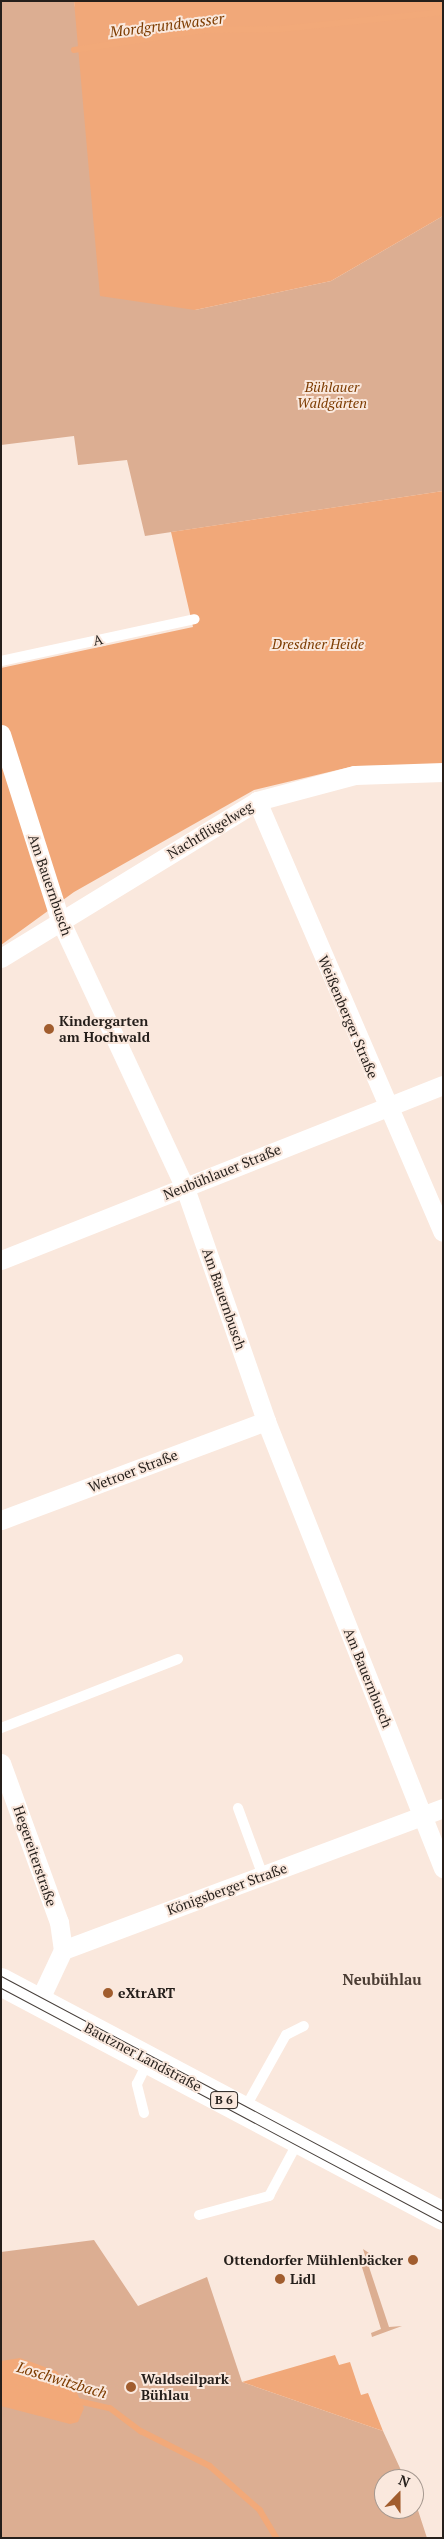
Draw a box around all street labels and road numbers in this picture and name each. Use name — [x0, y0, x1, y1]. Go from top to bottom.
street label: A — [92, 631, 104, 649]
street label: Nachtflügelweg — [164, 798, 256, 862]
street label: Am Bauernbusch — [25, 832, 75, 938]
street label: Weißenberger Straße — [314, 953, 382, 1081]
street label: Neubühlauer Straße — [161, 1141, 283, 1203]
street label: Am Bauernbusch — [199, 1246, 249, 1352]
street label: Wetroer Straße — [86, 1446, 180, 1496]
street label: Am Bauernbusch — [340, 1626, 396, 1730]
street label: Hegereiterstraße — [10, 1803, 60, 1909]
street label: Königsberger Straße — [165, 1859, 289, 1919]
street label: Bautzner Landstraße — [81, 2019, 205, 2095]
road number: B 6 — [209, 2090, 239, 2110]

